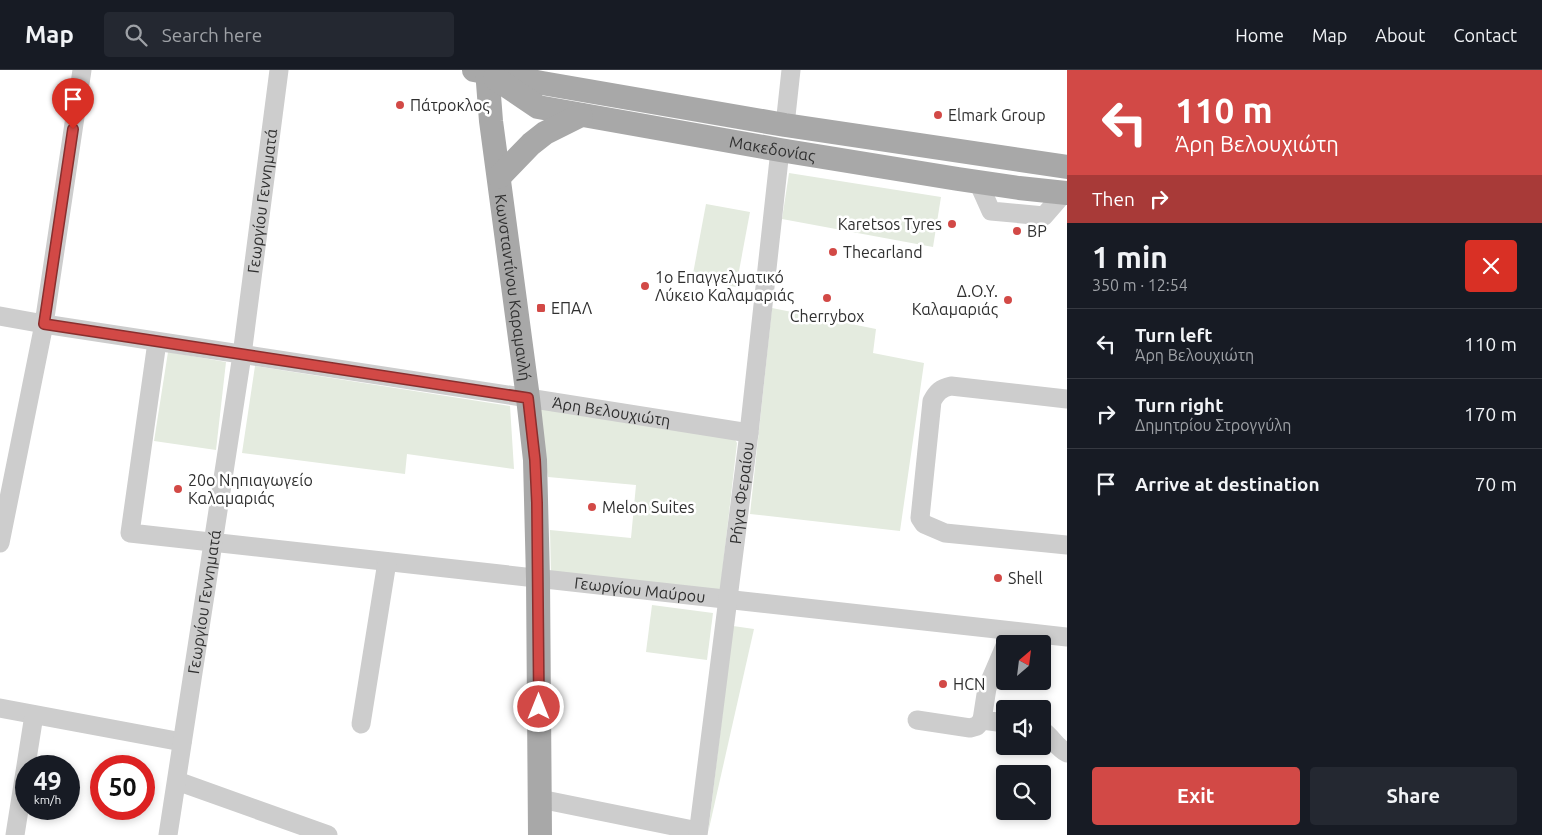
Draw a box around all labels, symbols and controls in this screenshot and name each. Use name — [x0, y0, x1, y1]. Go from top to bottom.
search box — [104, 12, 454, 57]
text: Map — [25, 21, 74, 48]
icon: search — [122, 21, 150, 49]
text: Search here — [162, 24, 262, 46]
text: Home — [1235, 25, 1284, 45]
text: Map — [1312, 25, 1347, 45]
text: About — [1375, 25, 1425, 45]
text: Contact — [1453, 25, 1517, 45]
pin — [52, 78, 94, 129]
icon: arrive — [59, 85, 87, 113]
icon: left — [1092, 90, 1157, 155]
text: 110 m — [1175, 90, 1273, 130]
place label: Πάτροκλος — [410, 96, 490, 115]
marker: Πάτροκλος — [394, 99, 406, 111]
place label: Elmark Group — [948, 106, 1046, 124]
marker: Elmark Group — [932, 109, 944, 121]
street label: Γεωργίου Γεννηματά — [244, 127, 280, 274]
text: Άρη Βελουχιώτη — [1175, 131, 1339, 156]
street label: Μακεδονίας — [728, 132, 817, 166]
icon: right — [1145, 185, 1173, 213]
text: Then — [1092, 188, 1135, 210]
street label: Κωνσταντίνου Καραμανλή — [492, 193, 535, 382]
place label: Karetsos Tyres — [838, 215, 942, 233]
marker: Karetsos Tyres — [946, 218, 958, 230]
place label: BP — [1027, 222, 1047, 240]
marker: BP — [1011, 225, 1023, 237]
text: 1 min — [1092, 240, 1168, 274]
button: close — [1465, 240, 1517, 292]
place label: Thecarland — [843, 243, 923, 261]
marker: Thecarland — [827, 246, 839, 258]
place label: 1ο Επαγγελματικό Λύκειο Καλαμαριάς — [655, 268, 794, 305]
text: 350 m · 12:54 — [1092, 276, 1188, 294]
marker: 1ο Επαγγελματικό Λύκειο Καλαμαριάς — [639, 280, 651, 292]
place label: Δ.Ο.Υ. Καλαμαριάς — [912, 282, 998, 319]
marker: Cherrybox — [821, 292, 833, 304]
marker: Δ.Ο.Υ. Καλαμαριάς — [1002, 294, 1014, 306]
place label: ΕΠΑΛ — [551, 299, 592, 317]
marker: ΕΠΑΛ — [535, 302, 547, 314]
place label: Cherrybox — [790, 307, 864, 325]
text: Turn left — [1135, 324, 1213, 346]
icon: left — [1092, 330, 1120, 358]
text: 110 m — [1464, 333, 1517, 355]
text: Άρη Βελουχιώτη — [1135, 346, 1254, 364]
street label: Άρη Βελουχιώτη — [551, 393, 672, 429]
text: Turn right — [1135, 394, 1223, 416]
icon: right — [1092, 400, 1120, 428]
text: 170 m — [1464, 403, 1517, 425]
text: Δημητρίου Στρογγύλη — [1135, 416, 1291, 434]
street label: Ρήγα Φεραίου — [726, 440, 757, 545]
icon: arrive — [1092, 470, 1120, 498]
place label: 20ο Νηπιαγωγείο Καλαμαριάς — [188, 471, 313, 508]
text: Arrive at destination — [1135, 473, 1320, 495]
text: 70 m — [1475, 473, 1517, 495]
marker: 20ο Νηπιαγωγείο Καλαμαριάς — [172, 483, 184, 495]
place label: Melon Suites — [602, 498, 695, 516]
marker: Melon Suites — [586, 501, 598, 513]
street label: Γεωργίου Γεννηματά — [184, 528, 224, 675]
place label: Shell — [1008, 569, 1043, 587]
marker: Shell — [992, 572, 1004, 584]
street label: Γεωργίου Μαύρου — [574, 573, 706, 606]
north arrow — [996, 635, 1051, 690]
map controls — [996, 635, 1051, 820]
place label: HCN — [953, 675, 985, 693]
marker: HCN — [937, 678, 949, 690]
position arrow — [512, 680, 564, 732]
button: sound — [996, 700, 1051, 755]
speed limit sign: 50 — [90, 755, 155, 820]
button: search — [996, 765, 1051, 820]
text: 49 — [33, 767, 62, 795]
button: Exit — [1092, 767, 1300, 825]
button: Share — [1310, 767, 1517, 825]
text: km/h — [34, 793, 61, 806]

